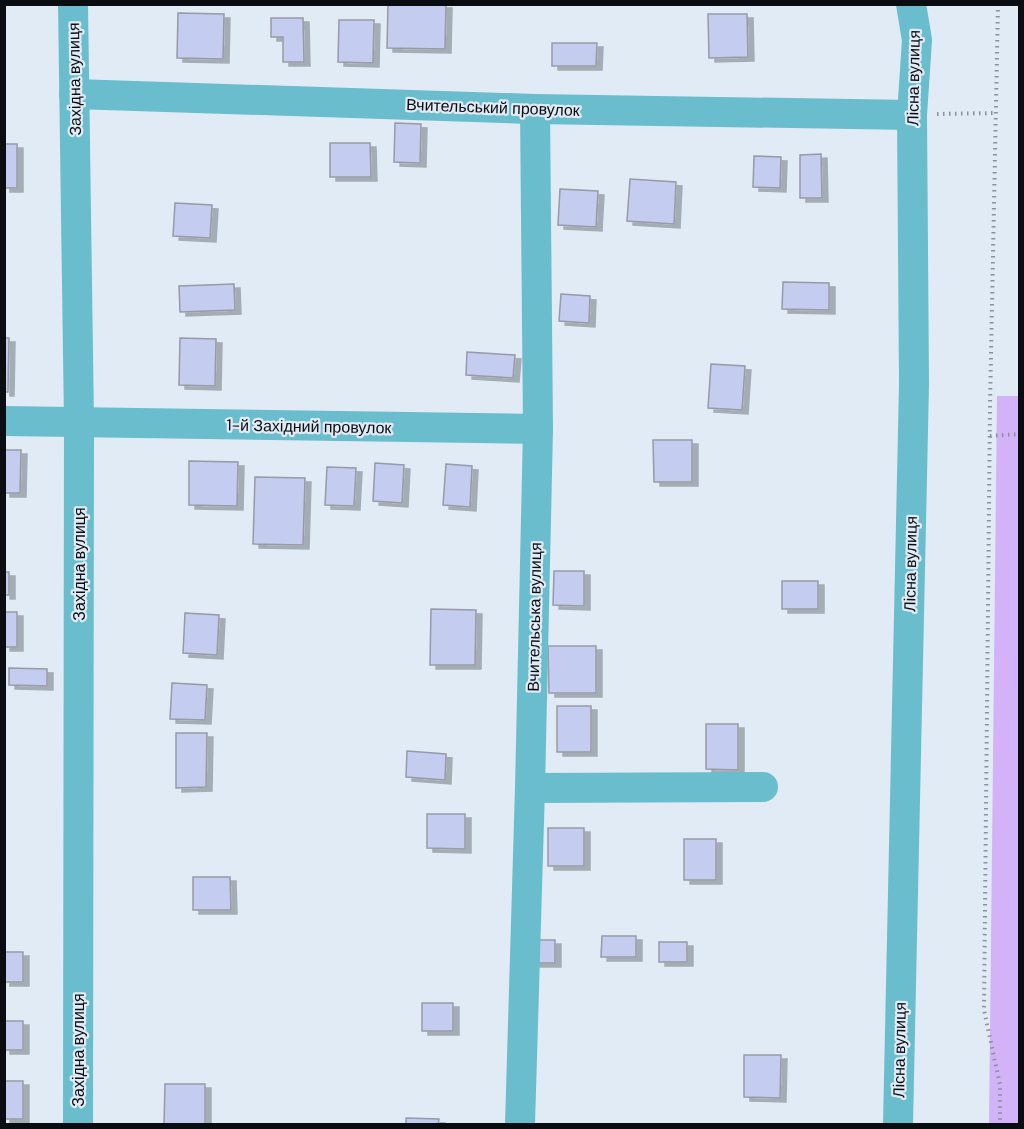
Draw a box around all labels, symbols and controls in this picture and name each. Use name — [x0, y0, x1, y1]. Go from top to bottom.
street label: Західна вулиця — [63, 22, 86, 136]
street label: Лісна вулиця — [902, 30, 925, 126]
street label: Вчительський провулок — [406, 94, 581, 121]
street label: 1-й Західний провулок — [226, 415, 393, 438]
street label: Західна вулиця — [69, 507, 90, 621]
street label: Лісна вулиця — [899, 516, 922, 612]
street label: Вчительська вулиця — [523, 542, 546, 692]
street label: Західна вулиця — [68, 993, 89, 1107]
street label: Лісна вулиця — [888, 1002, 911, 1098]

